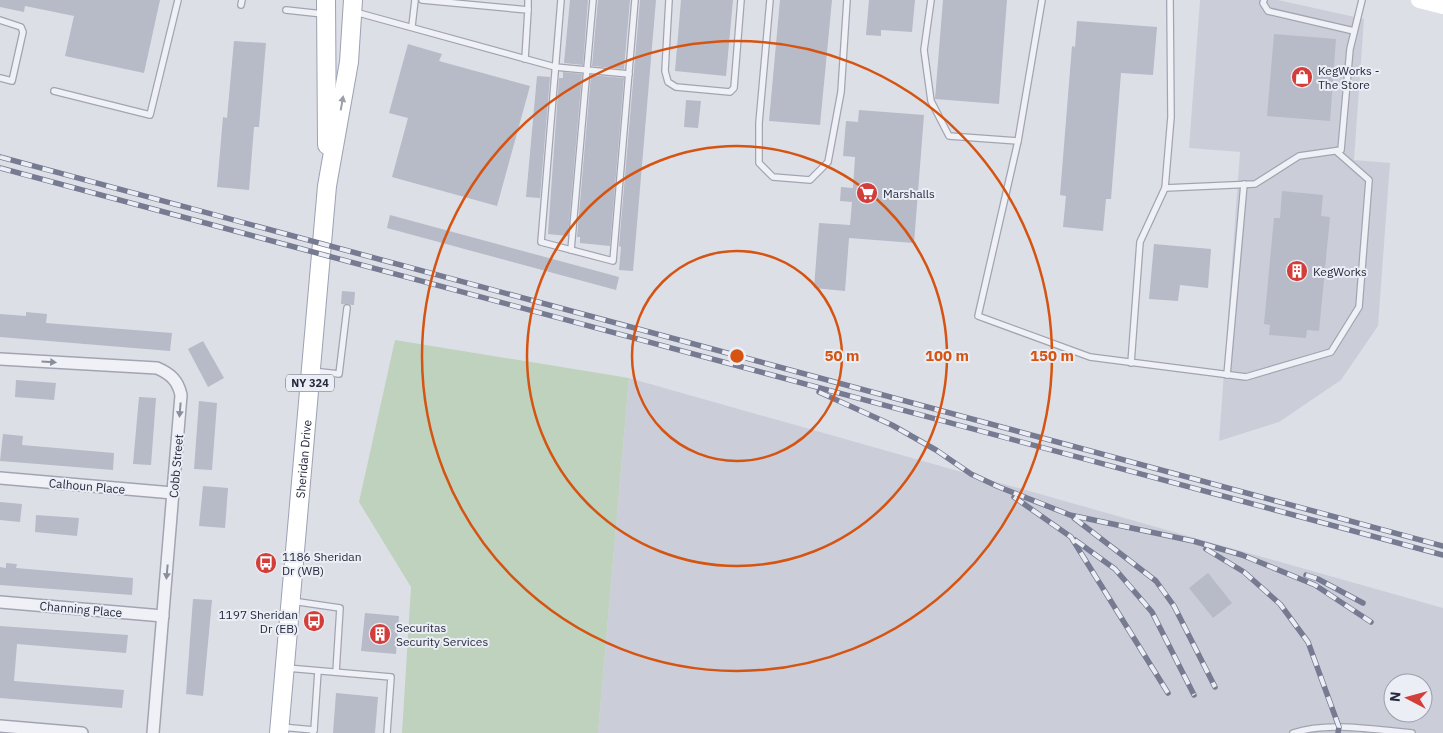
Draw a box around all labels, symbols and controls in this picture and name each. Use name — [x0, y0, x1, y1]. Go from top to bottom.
place label: KegWorks - The Store — [1318, 63, 1380, 92]
shop icon: KegWorks - The Store — [1290, 65, 1314, 89]
one-way arrow — [339, 95, 347, 111]
supermarket icon: Marshalls — [855, 181, 879, 205]
place label: Marshalls — [883, 186, 935, 201]
building icon: KegWorks — [1285, 259, 1309, 283]
place label: KegWorks — [1313, 264, 1367, 279]
text: 50 m — [825, 346, 859, 365]
text: 100 m — [925, 346, 969, 365]
text: 150 m — [1030, 346, 1074, 365]
centre of rings — [728, 347, 746, 365]
one-way arrow — [41, 358, 57, 366]
road number: NY 324 — [286, 374, 334, 392]
one-way arrow — [176, 403, 184, 419]
street label: Sheridan Drive — [292, 419, 314, 499]
street label: Cobb Street — [166, 434, 186, 498]
street label: Calhoun Place — [48, 475, 126, 497]
place label: 1186 Sheridan Dr (WB) — [282, 549, 362, 578]
bus stop icon: 1186 Sheridan Dr (WB) — [254, 551, 278, 575]
one-way arrow — [162, 564, 170, 580]
street label: Channing Place — [39, 598, 123, 620]
place label: 1197 Sheridan Dr (EB) — [218, 607, 298, 636]
bus stop icon: 1197 Sheridan Dr (EB) — [302, 609, 326, 633]
place label: Securitas Security Services — [396, 620, 488, 649]
building icon: Securitas Security Services — [368, 622, 392, 646]
north arrow — [1383, 673, 1433, 723]
text: N — [1386, 691, 1405, 703]

